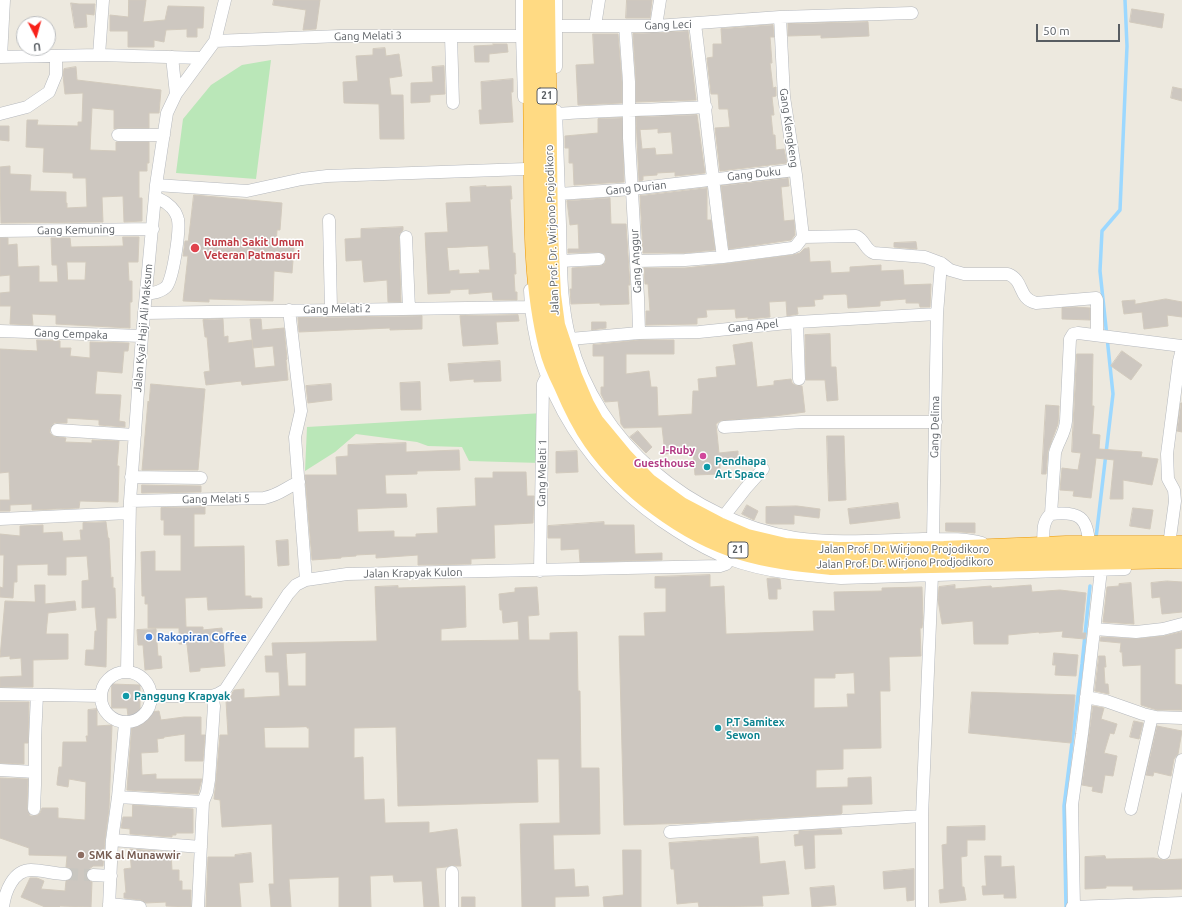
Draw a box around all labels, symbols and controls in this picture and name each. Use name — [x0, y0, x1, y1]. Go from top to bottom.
north arrow — [16, 16, 56, 56]
scale bar — [1038, 16, 1122, 42]
street label: Gang Leci — [644, 18, 692, 32]
text: 50 m — [1043, 24, 1070, 37]
street label: Gang Melati 3 — [334, 29, 402, 43]
text: U — [33, 41, 42, 53]
street label: Gang Klengkeng — [777, 87, 801, 169]
road number: 21 — [537, 88, 557, 104]
street label: Jalan Prof. Dr. Wirjono Projodikoro — [542, 145, 562, 315]
street label: Gang Duku — [726, 165, 782, 183]
street label: Gang Durian — [605, 178, 667, 198]
street label: Gang Kemuning — [37, 223, 115, 237]
street label: Gang Anggur — [628, 228, 644, 294]
place label: Rumah Sakit Umum Veteran Patmasuri — [204, 235, 304, 261]
marker: Rumah Sakit Umum Veteran Patmasuri — [189, 242, 201, 254]
street label: Jalan Kyai Haji Ali Maksum — [131, 263, 155, 393]
street label: Gang Melati 2 — [303, 302, 371, 316]
street label: Gang Apel — [727, 317, 779, 335]
street label: Gang Cempaka — [34, 326, 108, 342]
street label: Gang Delima — [928, 396, 942, 458]
street label: Gang Melati 1 — [535, 439, 549, 507]
place label: J-Ruby Guesthouse — [634, 443, 695, 469]
marker: J-Ruby Guesthouse — [698, 451, 708, 461]
place label: Pendhapa Art Space — [715, 454, 766, 480]
marker: Pendhapa Art Space — [702, 462, 712, 472]
street label: Gang Melati 5 — [182, 492, 250, 506]
road number: 21 — [728, 542, 748, 558]
street label: Jalan Prof. Dr. Wirjono Projodikoro — [819, 542, 989, 556]
street label: Jalan Prof. Dr. Wirjono Prodjodikoro — [816, 555, 994, 571]
street label: Jalan Krapyak Kulon — [363, 566, 463, 580]
place label: Rakopiran Coffee — [157, 630, 247, 644]
marker: Rakopiran Coffee — [144, 632, 154, 642]
place label: Panggung Krapyak — [134, 689, 230, 703]
marker: Panggung Krapyak — [121, 691, 131, 701]
place label: P.T Samitex Sewon — [726, 715, 785, 741]
marker: P.T Samitex Sewon — [713, 723, 723, 733]
place label: SMK al Munawwir — [89, 848, 180, 862]
marker: SMK al Munawwir — [76, 850, 86, 860]

